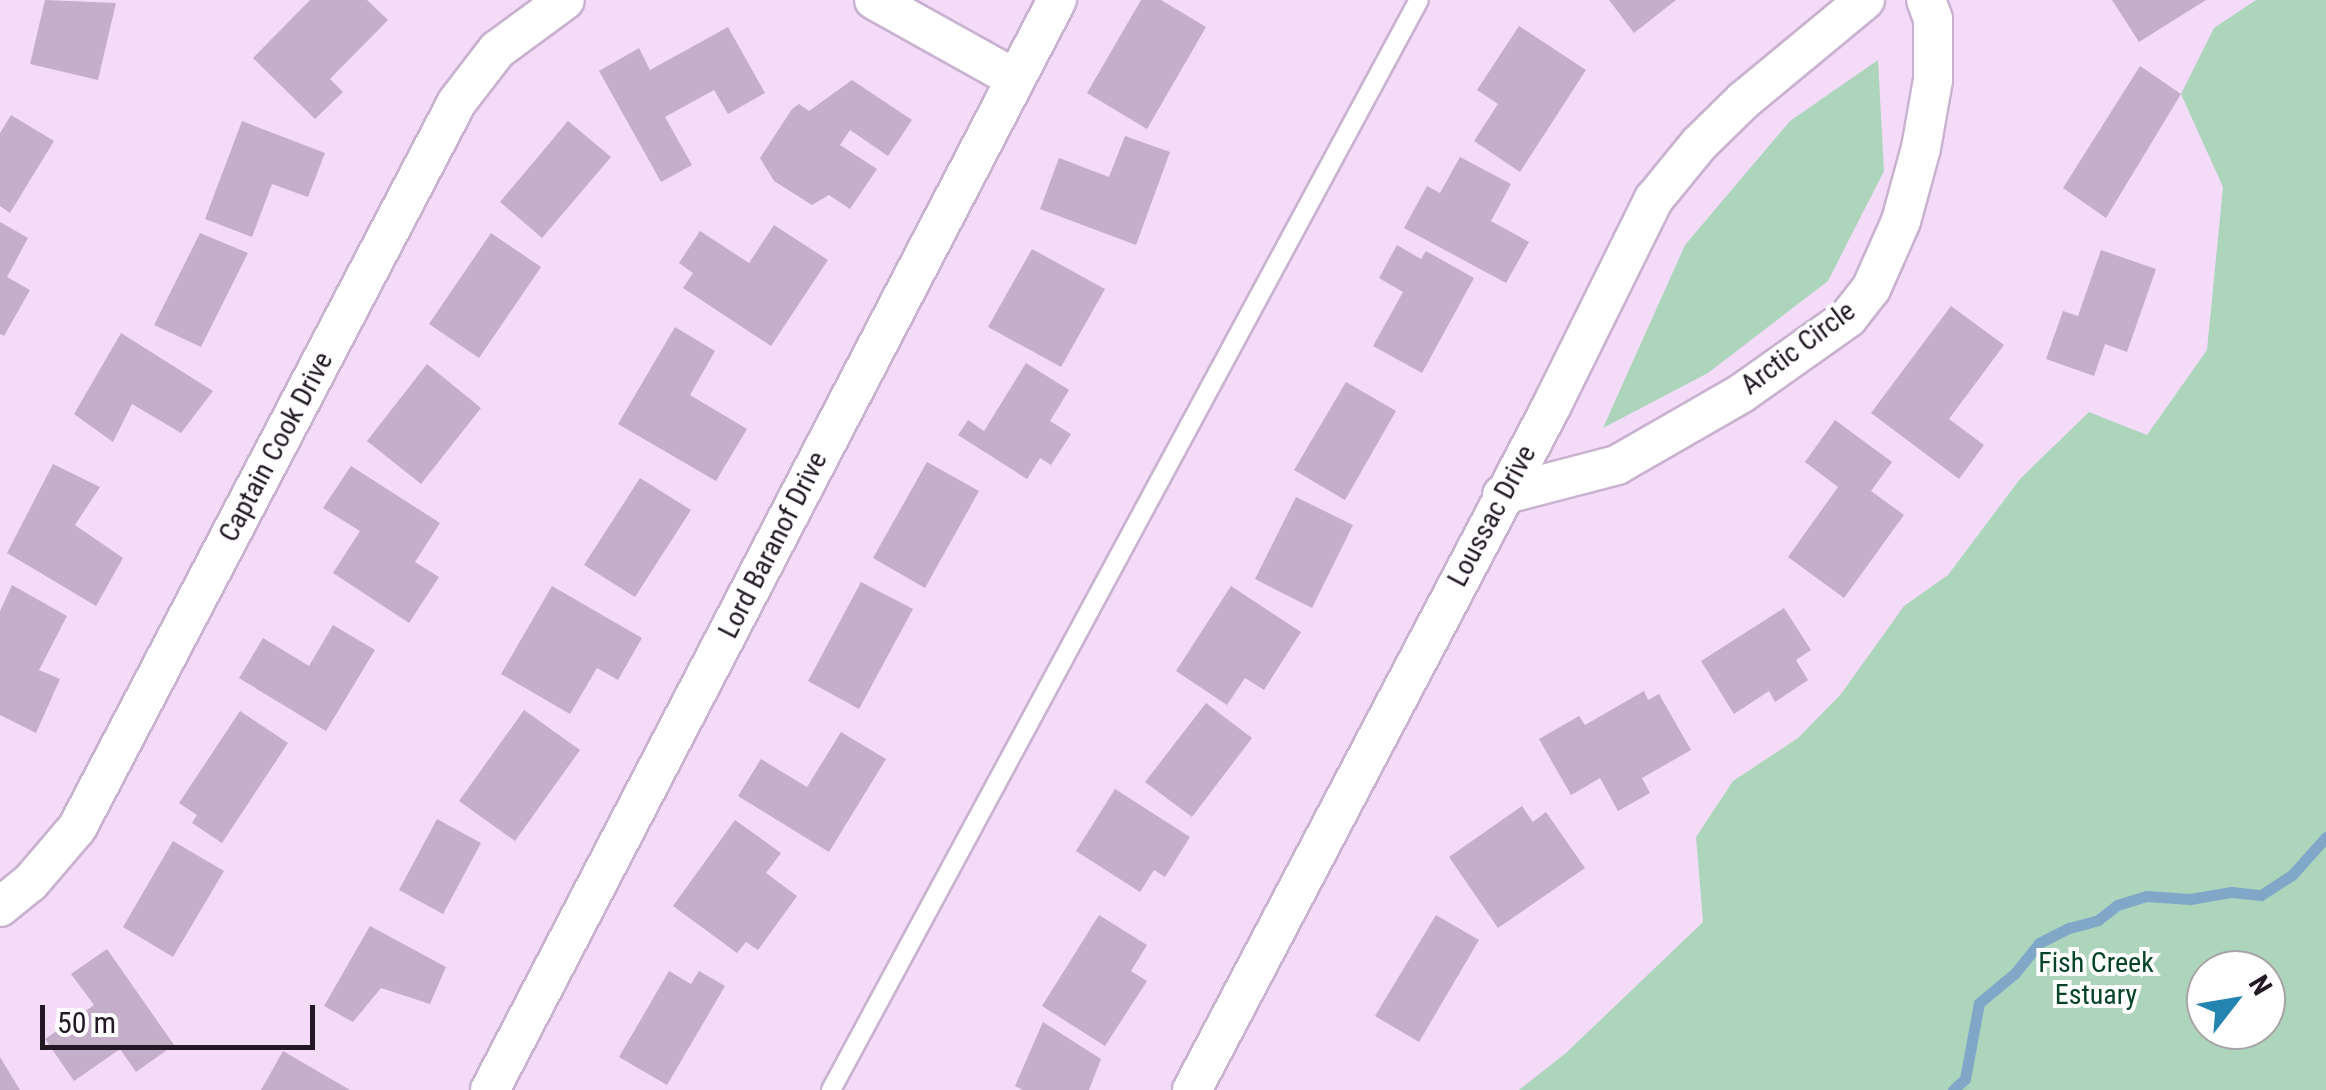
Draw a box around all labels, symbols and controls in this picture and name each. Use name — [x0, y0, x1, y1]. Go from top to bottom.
street label: Arctic Circle — [1734, 294, 1862, 402]
street label: Captain Cook Drive — [212, 346, 340, 548]
street label: Loussac Drive — [1441, 440, 1543, 592]
street label: Lord Baranof Drive — [712, 446, 834, 644]
park label: Fish Creek Estuary — [2038, 946, 2154, 1012]
north arrow — [2186, 950, 2286, 1050]
text: N — [2242, 969, 2279, 1001]
scale bar — [45, 985, 320, 1047]
text: 50 m — [57, 1005, 116, 1040]

